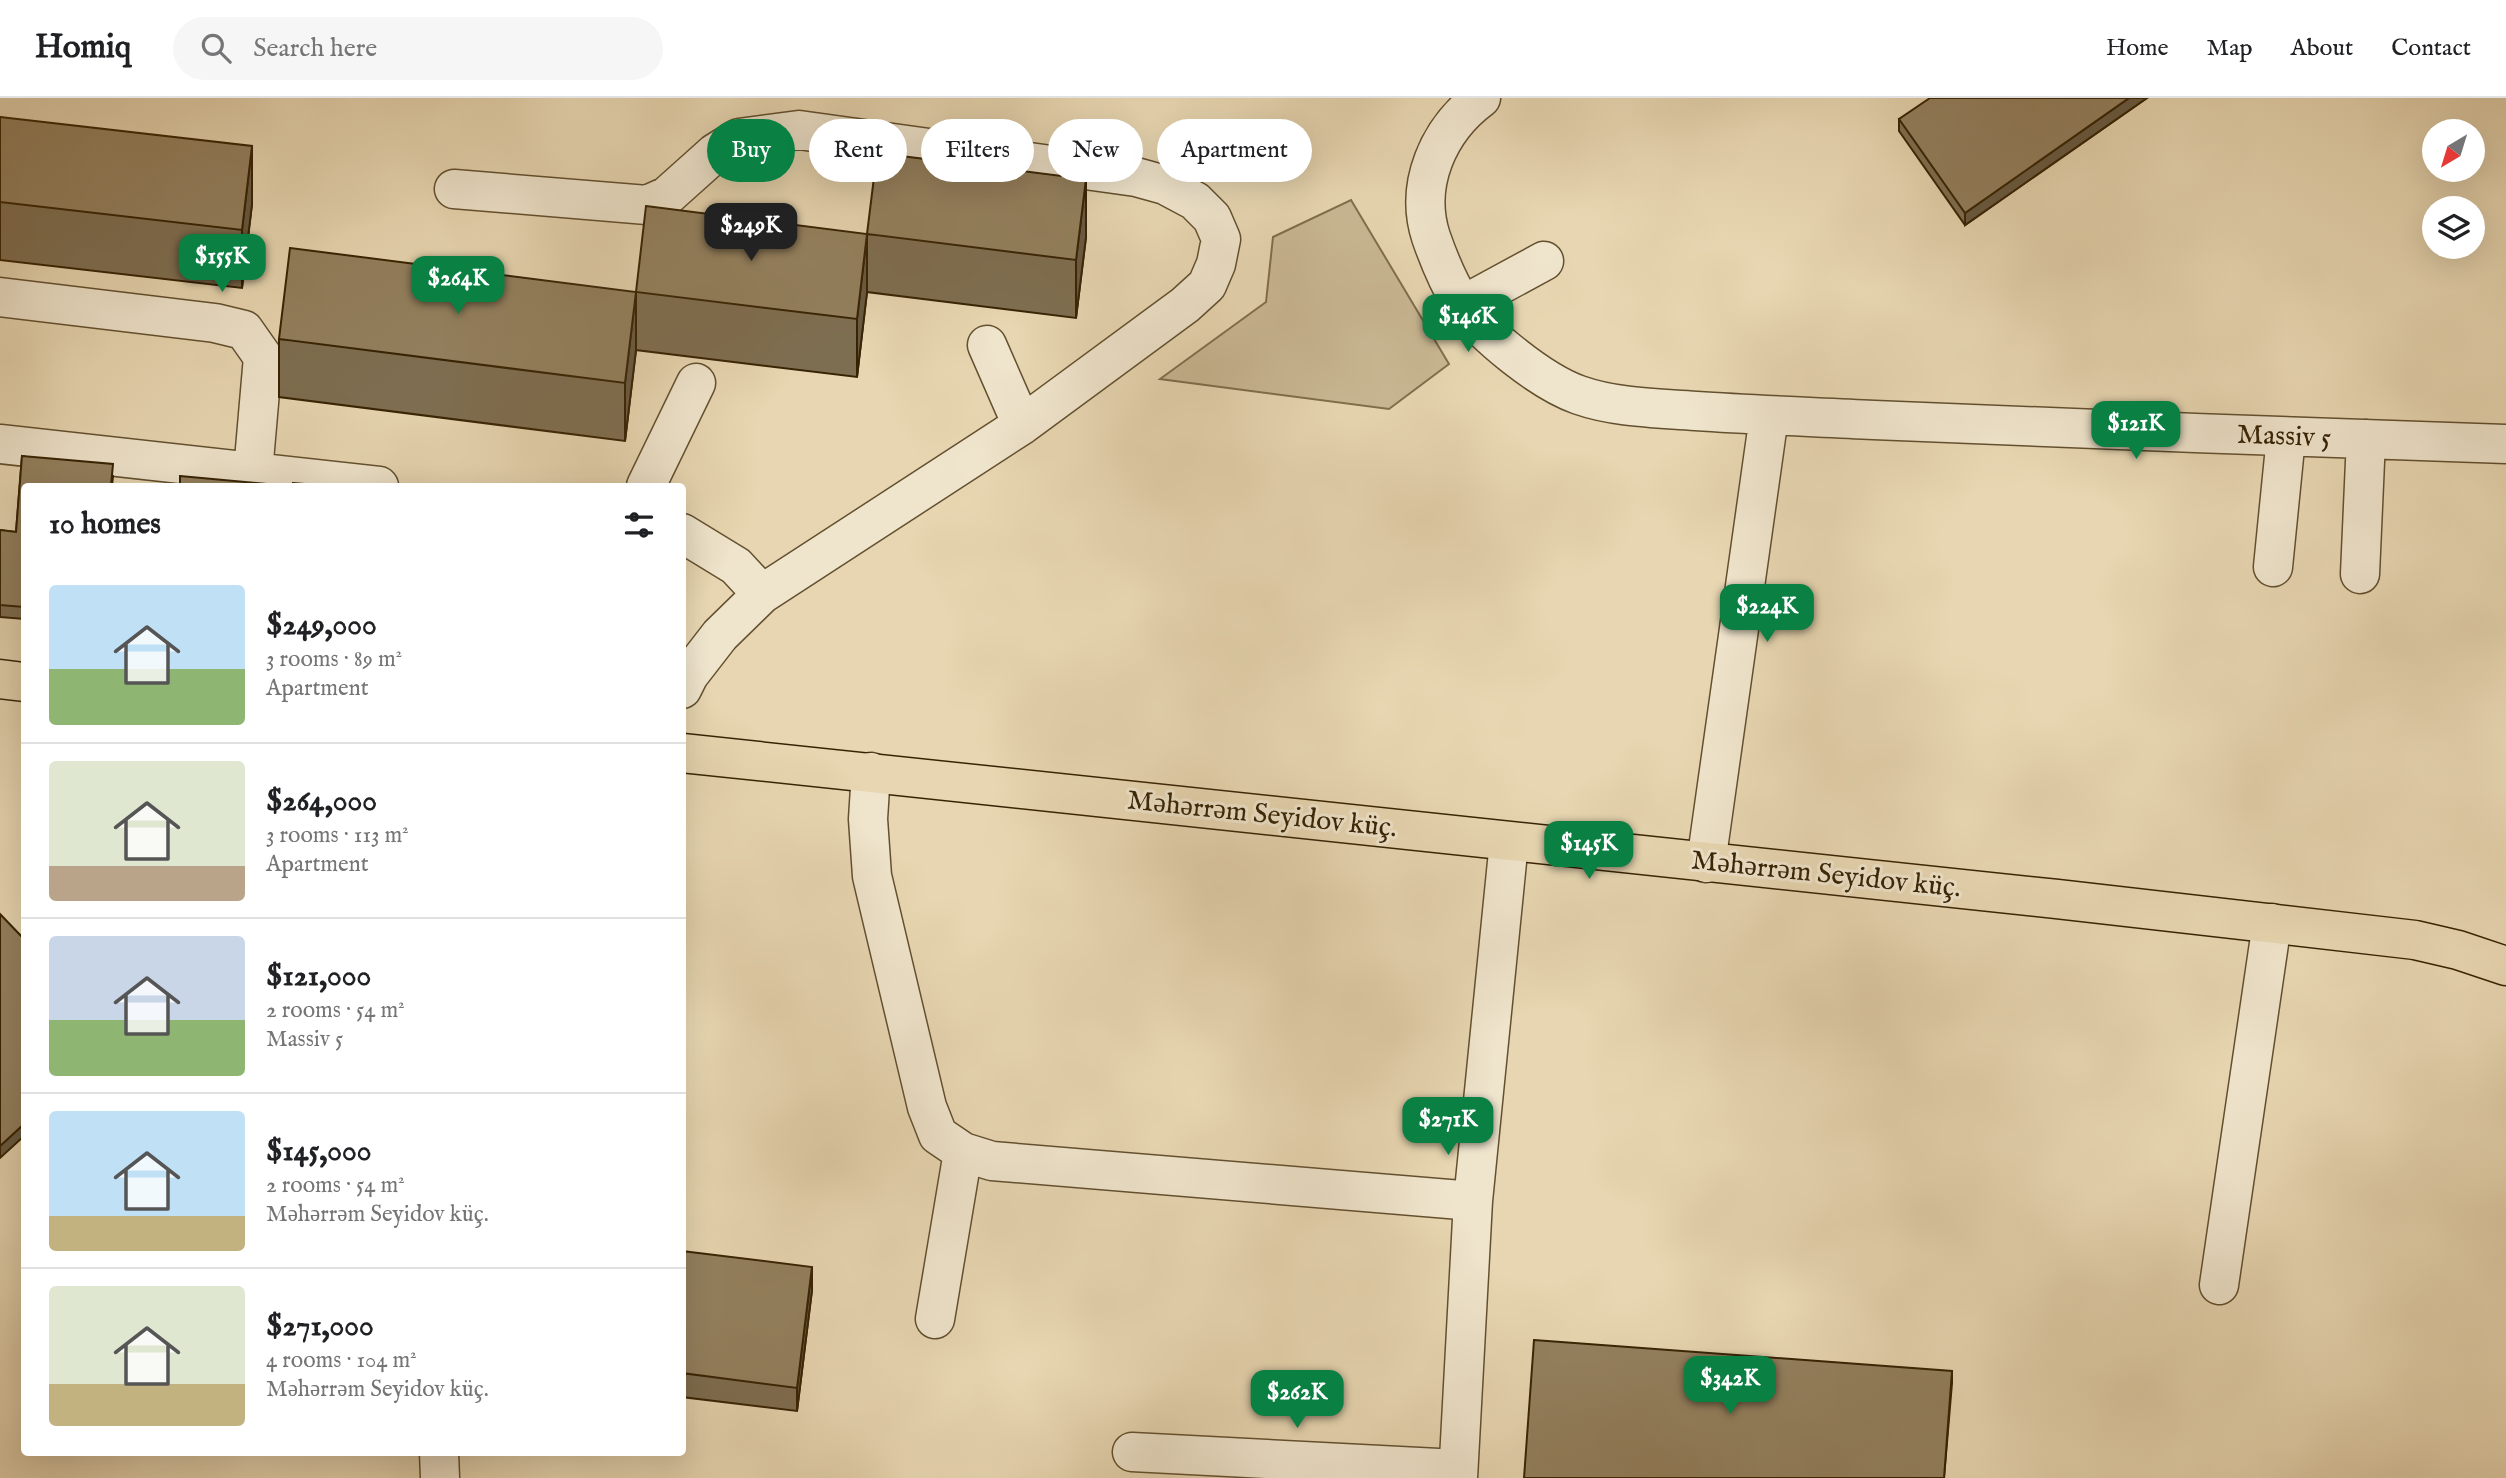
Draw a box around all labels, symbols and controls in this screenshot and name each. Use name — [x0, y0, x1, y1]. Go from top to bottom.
search box — [173, 17, 663, 80]
text: Homiq — [35, 27, 131, 69]
icon: search — [197, 29, 235, 67]
text: Search here — [253, 32, 377, 65]
text: Home — [2106, 33, 2169, 64]
text: Map — [2207, 33, 2253, 64]
text: About — [2291, 33, 2353, 64]
text: Contact — [2391, 33, 2471, 64]
chip: Buy — [707, 119, 795, 182]
chip: Rent — [809, 119, 907, 182]
chip: Filters — [921, 119, 1034, 182]
chip: New — [1048, 119, 1143, 182]
chip: Apartment — [1157, 119, 1312, 182]
north arrow — [2422, 119, 2485, 182]
map controls — [2422, 119, 2485, 259]
button: layers — [2422, 196, 2485, 259]
pin: $249K — [702, 204, 800, 263]
text: $249K — [720, 211, 782, 240]
pin: $155K — [173, 234, 271, 294]
text: $155K — [195, 242, 249, 271]
pin: $264K — [409, 256, 507, 316]
text: $264K — [427, 264, 489, 293]
pin: $146K — [1419, 294, 1517, 354]
text: $146K — [1439, 302, 1497, 331]
pin: $121K — [2087, 402, 2185, 461]
text: $121K — [2107, 409, 2165, 438]
street label: Massiv 5 — [2236, 418, 2332, 456]
text: 10 homes — [49, 506, 161, 544]
icon: filters — [620, 506, 658, 544]
pin: $224K — [1718, 584, 1816, 644]
text: $224K — [1736, 592, 1798, 621]
text: $249,000 — [266, 607, 377, 645]
icon: home — [105, 613, 189, 697]
text: 3 rooms · 89 m² — [266, 645, 402, 674]
text: Apartment — [266, 674, 369, 703]
text: $264,000 — [266, 783, 377, 821]
street label: Məhərrəm Seyidov küç. — [1125, 783, 1399, 847]
icon: home — [105, 789, 189, 873]
text: 3 rooms · 113 m² — [266, 821, 409, 850]
pin: $145K — [1540, 822, 1638, 881]
text: $145K — [1560, 829, 1618, 858]
street label: Məhərrəm Seyidov küç. — [1689, 843, 1963, 907]
text: Apartment — [266, 850, 369, 879]
text: $121,000 — [266, 958, 371, 996]
icon: home — [105, 964, 189, 1048]
text: 2 rooms · 54 m² — [266, 996, 405, 1025]
text: Massiv 5 — [266, 1025, 343, 1054]
pin: $271K — [1399, 1098, 1497, 1157]
text: $271K — [1418, 1105, 1478, 1134]
text: $145,000 — [266, 1133, 371, 1171]
icon: home — [105, 1139, 189, 1223]
text: 2 rooms · 54 m² — [266, 1171, 405, 1200]
text: Məhərrəm Seyidov küç. — [266, 1200, 489, 1229]
text: $271,000 — [266, 1308, 374, 1346]
icon: home — [105, 1314, 189, 1398]
text: 4 rooms · 104 m² — [266, 1346, 417, 1375]
pin: $342K — [1681, 1356, 1779, 1416]
text: $342K — [1700, 1364, 1760, 1393]
pin: $262K — [1248, 1370, 1346, 1430]
text: Məhərrəm Seyidov küç. — [266, 1375, 489, 1404]
text: $262K — [1267, 1378, 1327, 1407]

